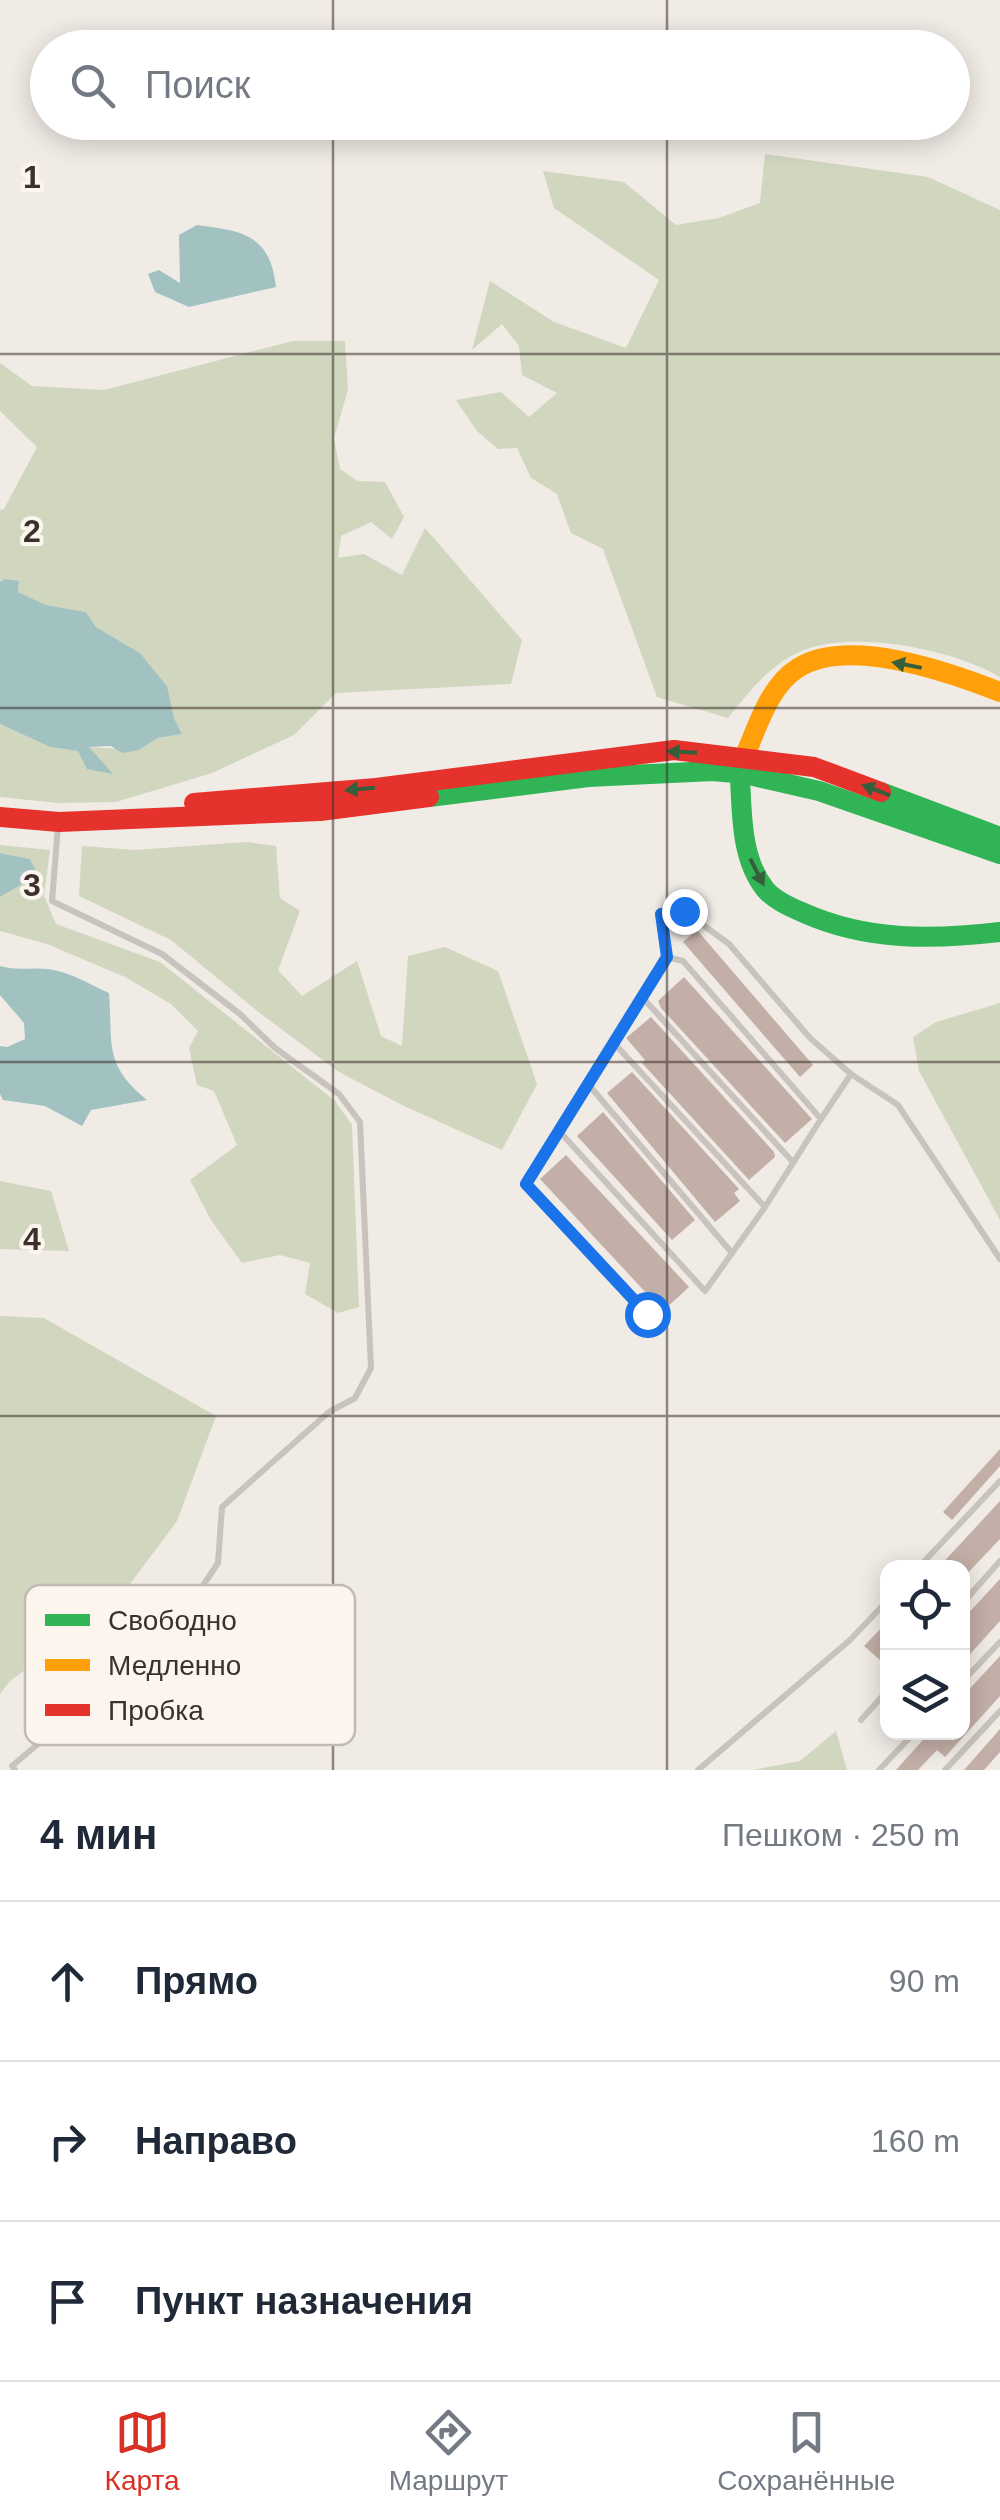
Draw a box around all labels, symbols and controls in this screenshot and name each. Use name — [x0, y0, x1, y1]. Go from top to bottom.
search box — [30, 30, 970, 140]
icon: search — [65, 58, 120, 113]
text: Поиск — [145, 64, 250, 106]
text: 1 — [23, 159, 41, 195]
text: 2 — [23, 513, 41, 549]
one-way arrow — [890, 657, 922, 672]
one-way arrow — [666, 744, 698, 760]
one-way arrow — [343, 781, 375, 797]
one-way arrow — [861, 782, 891, 797]
one-way arrow — [748, 858, 765, 887]
text: 3 — [23, 867, 41, 903]
route end — [662, 889, 708, 935]
text: 4 — [23, 1221, 41, 1257]
route start — [625, 1292, 671, 1338]
map controls — [880, 1560, 970, 1740]
button: locate — [880, 1560, 970, 1650]
legend — [25, 1585, 355, 1745]
text: Свободно — [108, 1605, 237, 1636]
text: Медленно — [108, 1650, 241, 1681]
button: layers — [880, 1650, 970, 1740]
text: Пробка — [108, 1695, 204, 1726]
text: 4 мин — [40, 1811, 157, 1858]
text: Пешком · 250 m — [722, 1817, 960, 1853]
icon: ahead — [40, 1954, 95, 2009]
text: Прямо — [135, 1960, 258, 2002]
text: 90 m — [889, 1963, 960, 1999]
icon: right — [40, 2114, 95, 2169]
text: Направо — [135, 2120, 297, 2162]
text: 160 m — [871, 2123, 960, 2159]
icon: arrive — [40, 2274, 95, 2329]
text: Пункт назначения — [135, 2280, 473, 2322]
tab: Карта — [105, 2405, 180, 2497]
tab: Маршрут — [389, 2405, 508, 2497]
tab: Сохранённые — [717, 2405, 895, 2497]

